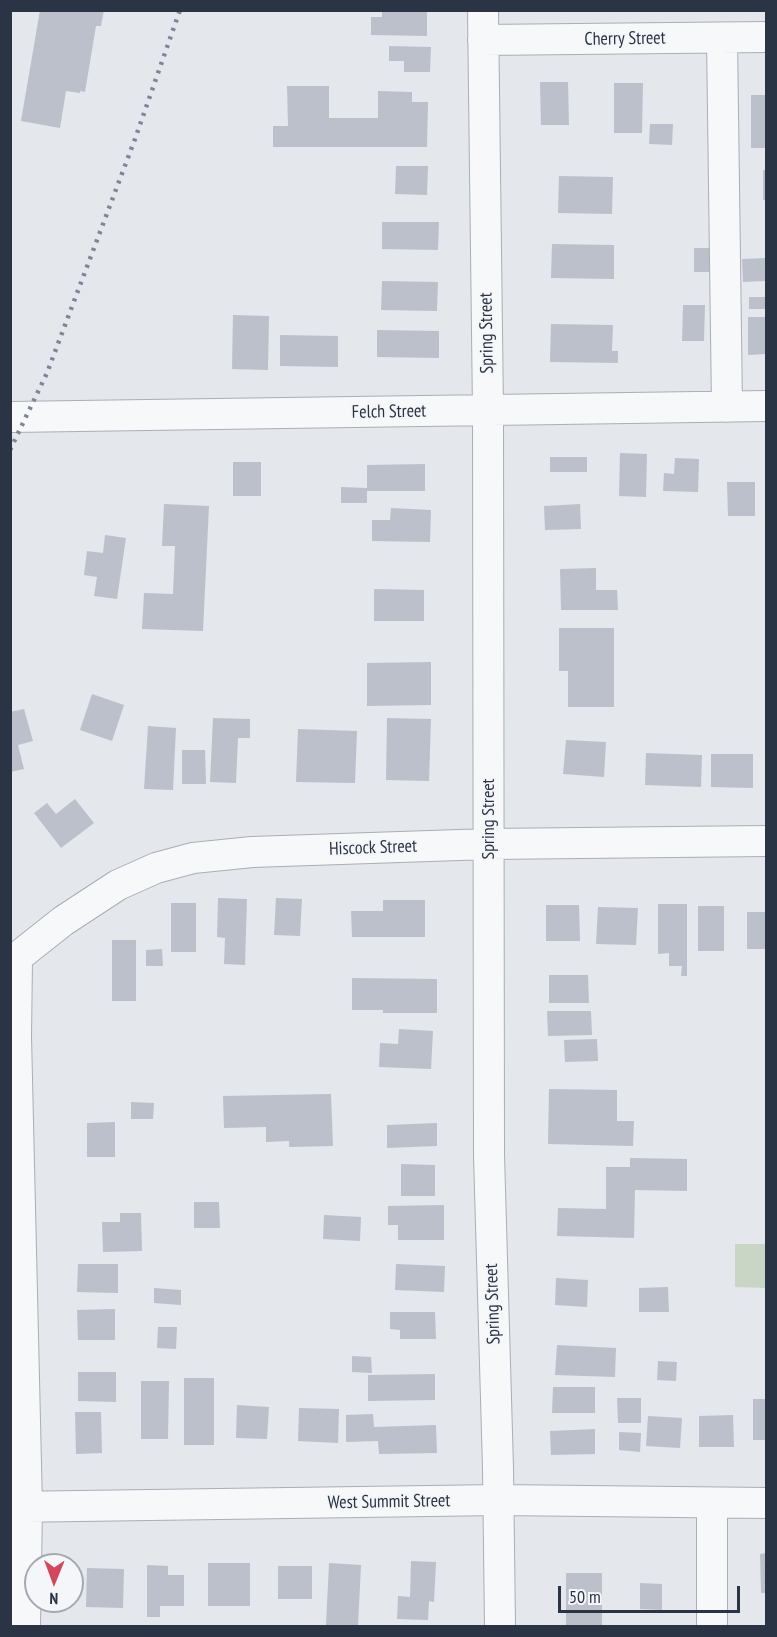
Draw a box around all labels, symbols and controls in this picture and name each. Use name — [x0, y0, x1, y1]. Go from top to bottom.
street label: Cherry Street — [584, 27, 666, 51]
street label: Spring Street — [475, 292, 499, 374]
street label: Felch Street — [352, 401, 426, 423]
street label: Spring Street — [478, 778, 500, 860]
street label: Hiscock Street — [329, 836, 417, 860]
street label: Spring Street — [481, 1263, 505, 1345]
street label: West Summit Street — [328, 1490, 450, 1514]
north arrow — [24, 1553, 84, 1613]
scale bar — [561, 1574, 742, 1612]
text: 50 m — [569, 1585, 601, 1608]
text: N — [49, 1589, 58, 1609]

